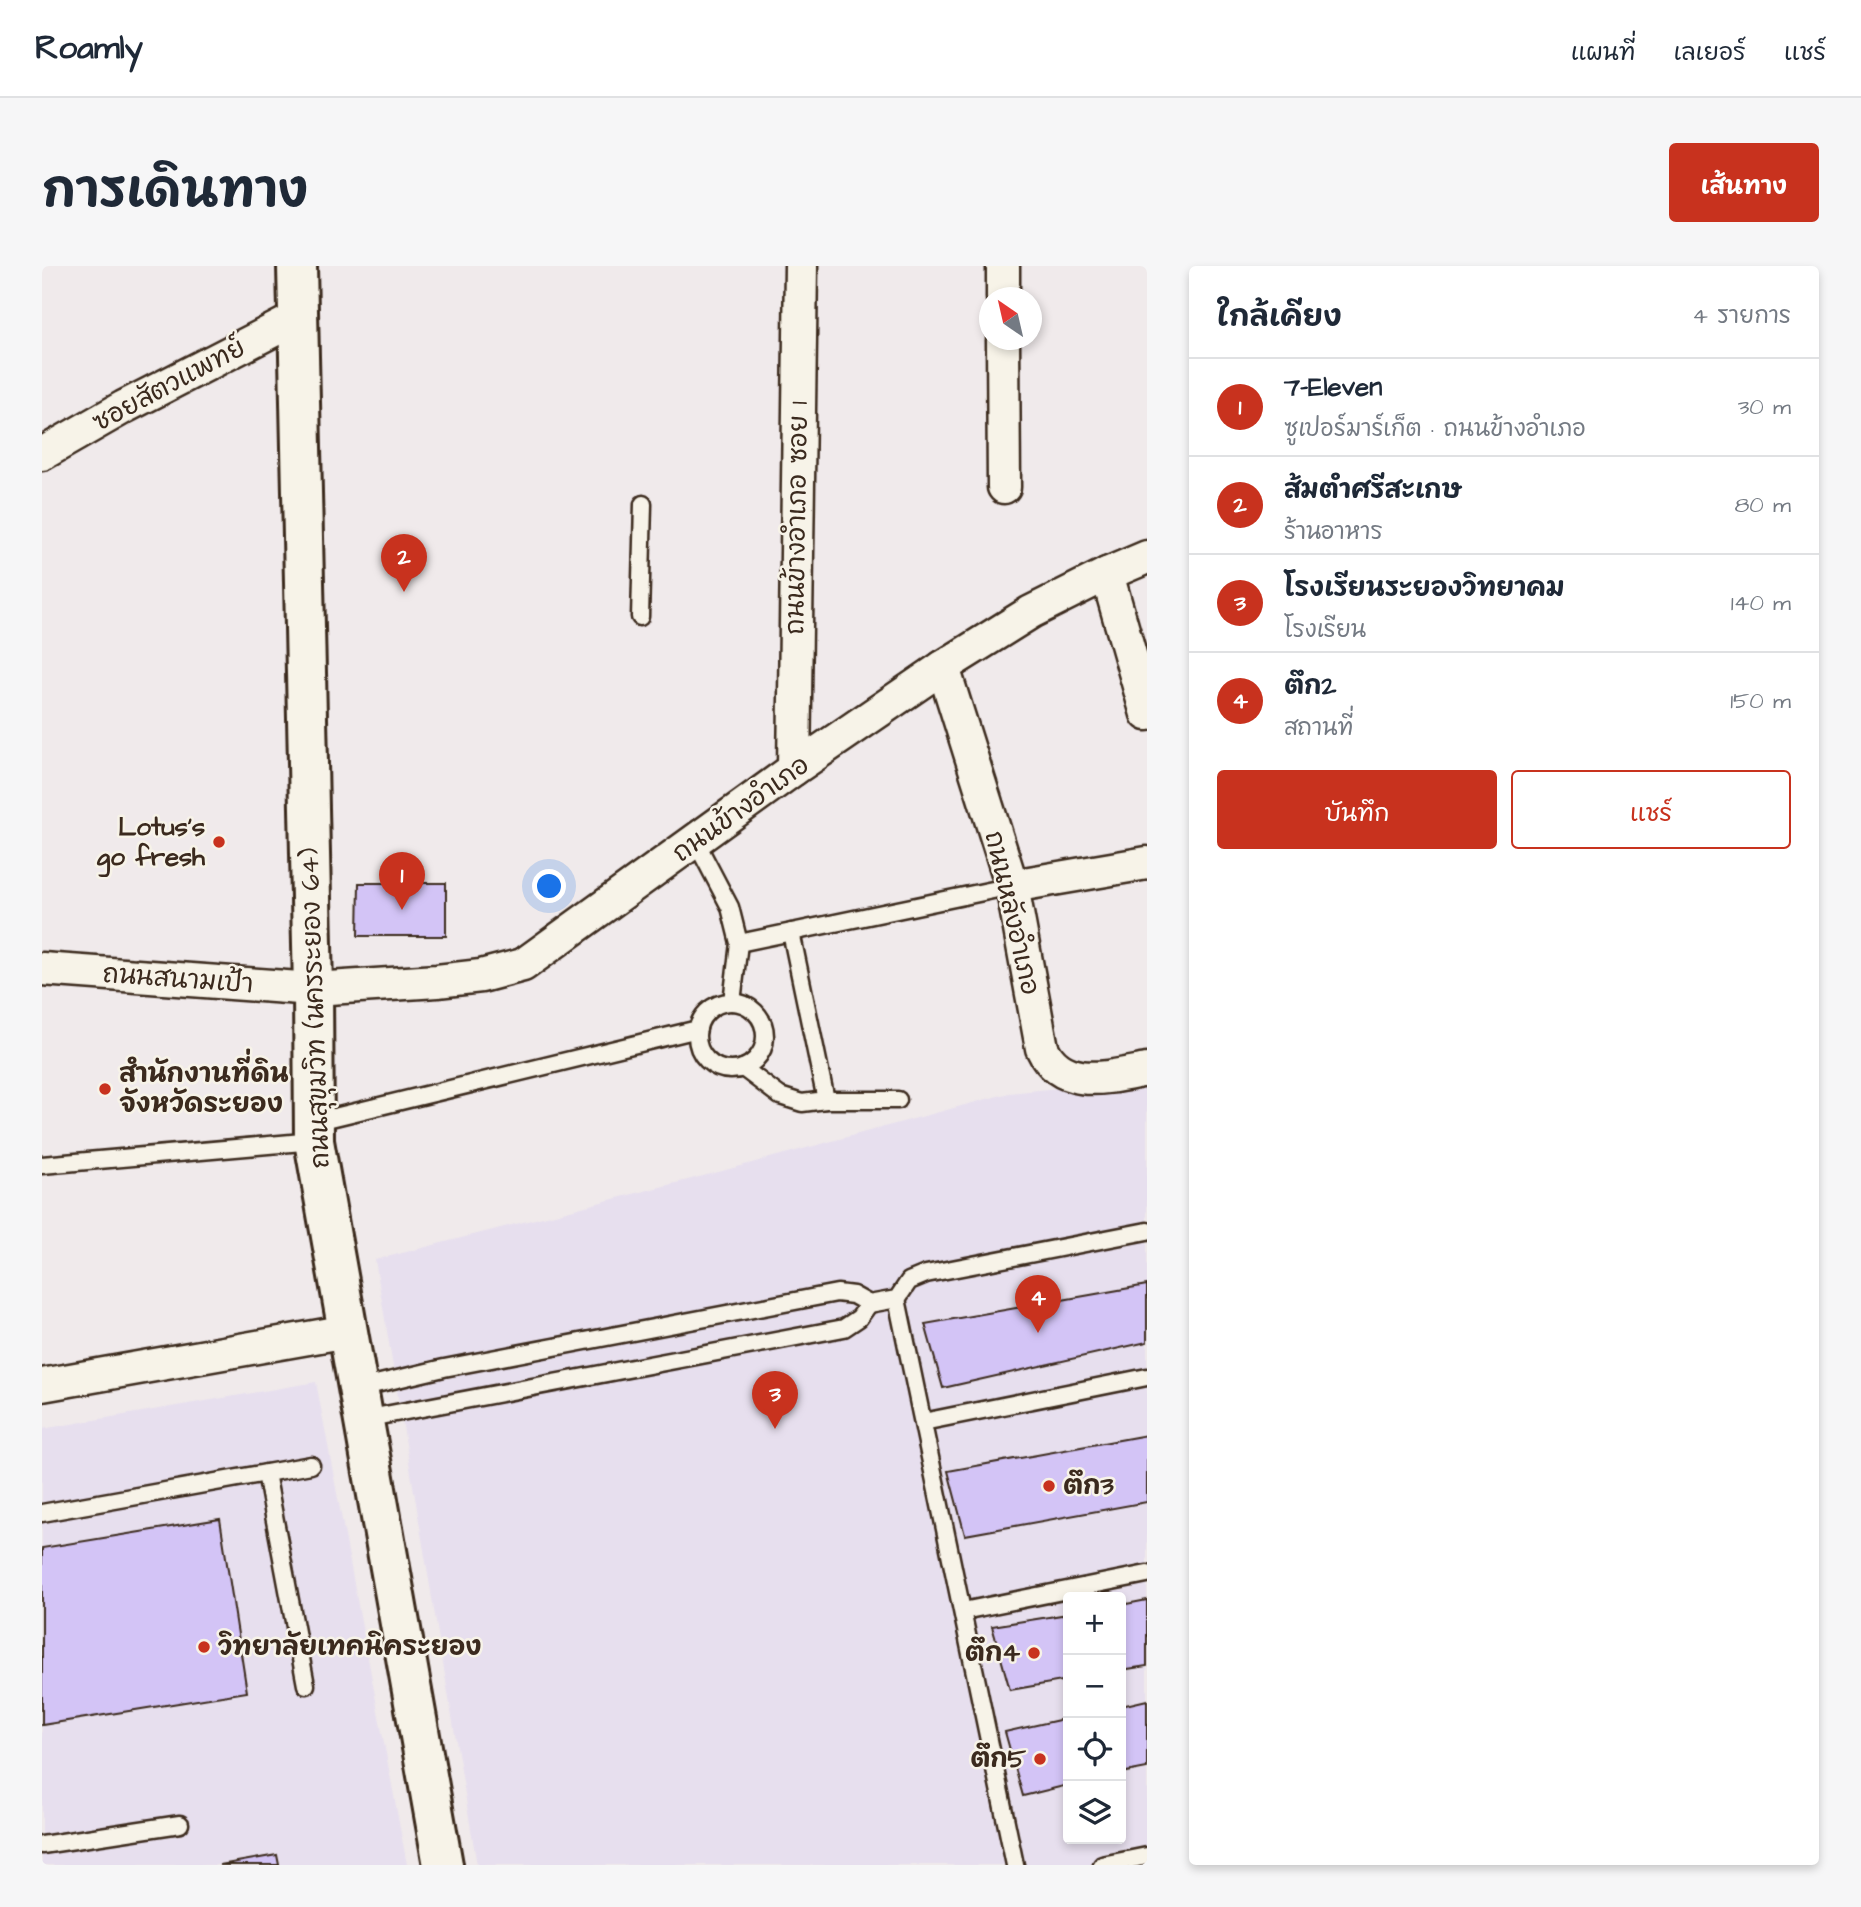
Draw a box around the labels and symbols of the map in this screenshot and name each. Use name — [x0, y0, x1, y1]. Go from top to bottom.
north arrow — [979, 287, 1042, 350]
street label: ซอยสัตวแพทย์ — [86, 330, 252, 440]
street label: ถนนข้างอำเภอ ซอย 1 — [777, 401, 817, 635]
pin: 2 — [381, 534, 427, 592]
street label: ถนนข้างอำเภอ — [665, 747, 817, 871]
place label: Lotus's go fresh — [97, 809, 206, 878]
street label: ถนนหลังอำเภอ — [976, 827, 1048, 999]
marker: Lotus's go fresh — [211, 834, 227, 850]
street label: ถนนสุขุมวิท (นครระยอง 64) — [291, 847, 339, 1169]
pin: 1 — [379, 852, 425, 910]
your location — [532, 869, 566, 903]
street label: ถนนสนามเป้า — [101, 956, 255, 1002]
place label: สำนักงานที่ดิน จังหวัดระยอง — [119, 1048, 289, 1122]
marker: สำนักงานที่ดิน จังหวัดระยอง — [97, 1081, 113, 1097]
pin: 4 — [1015, 1275, 1061, 1333]
pin: 3 — [752, 1371, 798, 1429]
place label: ตึก3 — [1063, 1468, 1114, 1504]
marker: ตึก3 — [1041, 1478, 1057, 1494]
place label: วิทยาลัยเทคนิคระยอง — [218, 1629, 482, 1665]
place label: ตึก4 — [965, 1635, 1020, 1671]
marker: วิทยาลัยเทคนิคระยอง — [196, 1639, 212, 1655]
marker: ตึก4 — [1026, 1645, 1042, 1661]
place label: ตึก5 — [970, 1741, 1027, 1777]
marker: ตึก5 — [1032, 1751, 1048, 1767]

